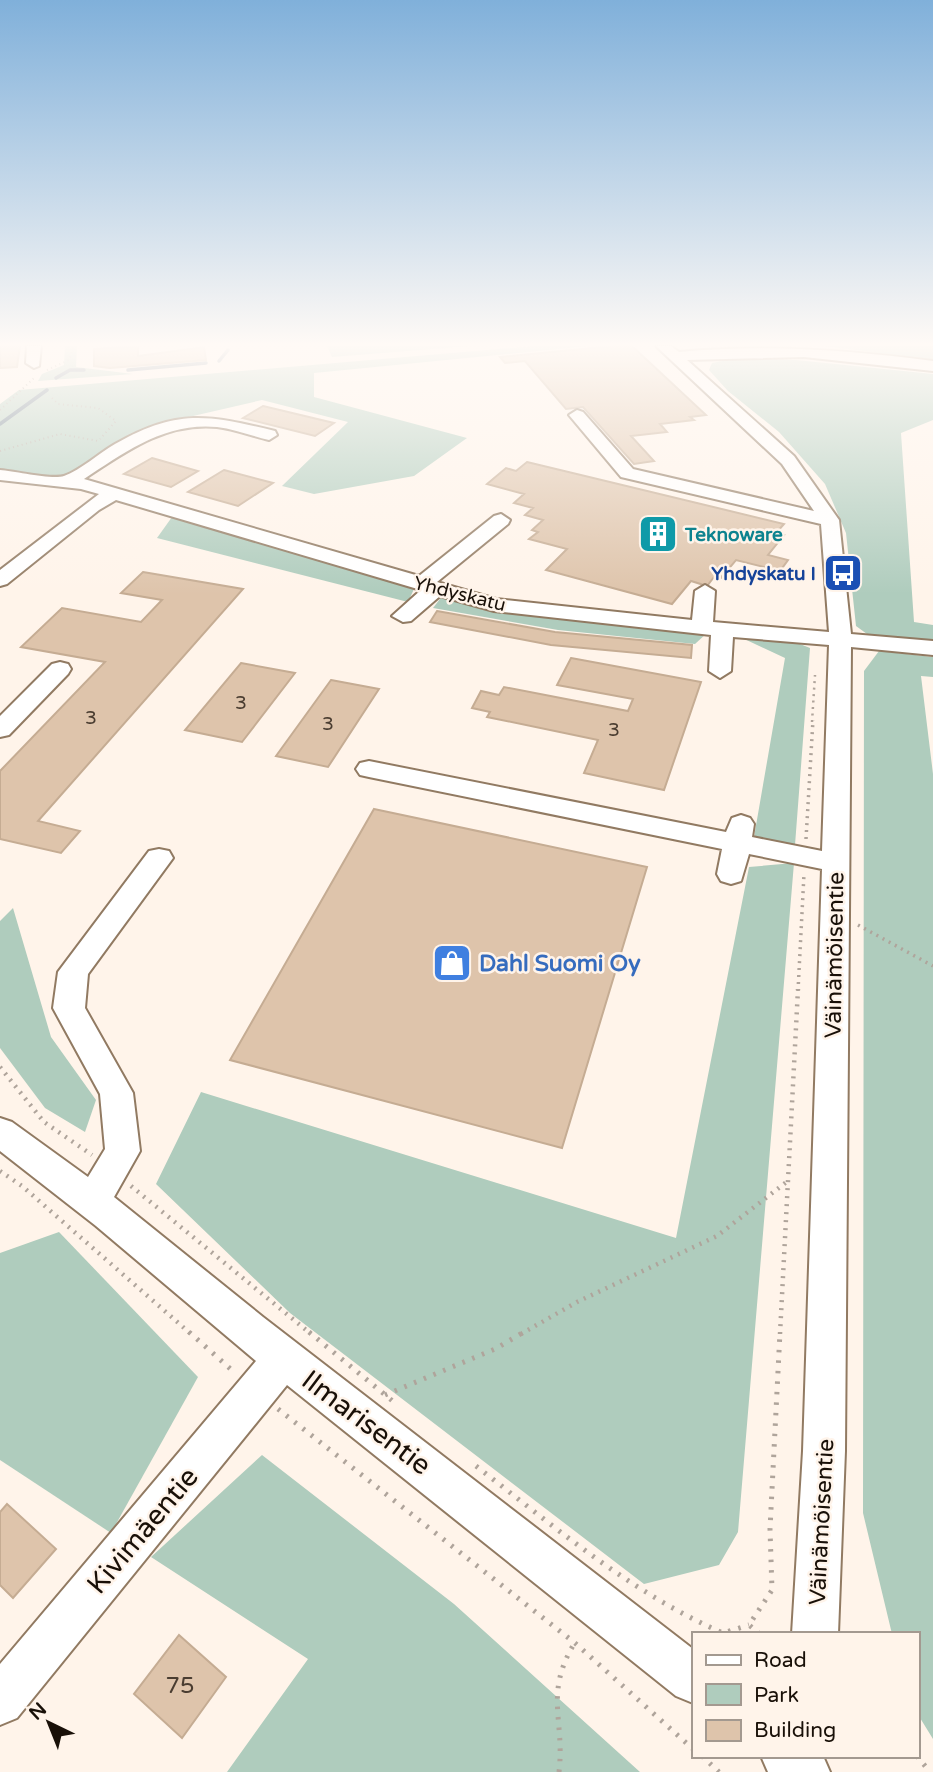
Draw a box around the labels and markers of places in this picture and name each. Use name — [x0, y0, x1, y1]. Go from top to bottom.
building icon: Teknoware — [637, 513, 679, 555]
place label: Teknoware — [684, 524, 783, 546]
bus stop icon: Yhdyskatu I — [822, 552, 864, 594]
place label: Yhdyskatu I — [711, 563, 816, 586]
shop icon: Dahl Suomi Oy — [431, 942, 473, 984]
place label: Dahl Suomi Oy — [479, 950, 641, 978]

